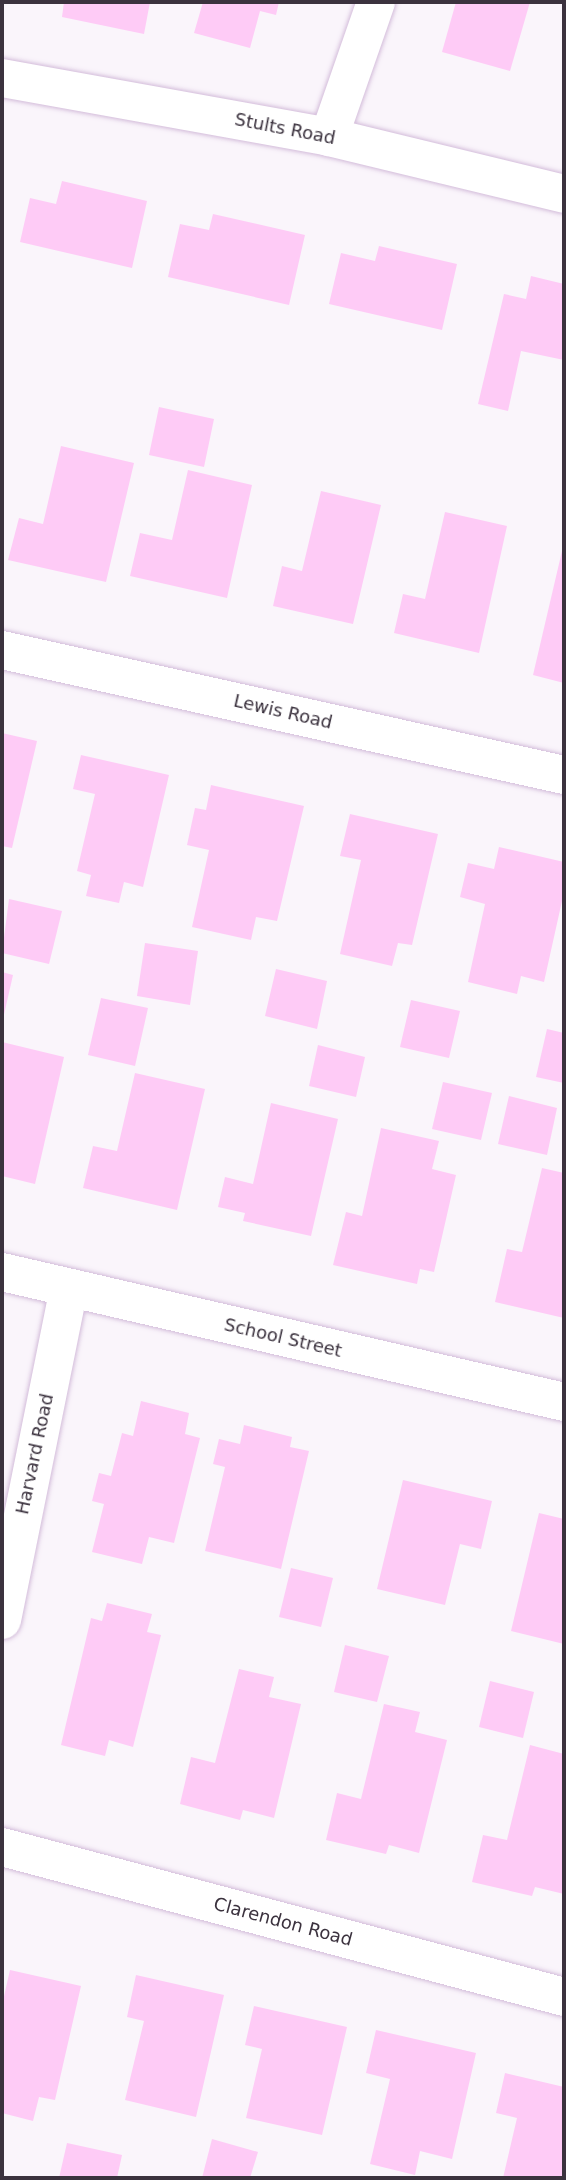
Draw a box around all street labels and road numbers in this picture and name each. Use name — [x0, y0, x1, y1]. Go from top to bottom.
street label: Stults Road — [233, 109, 337, 149]
street label: Lewis Road — [231, 690, 335, 734]
street label: School Street — [222, 1314, 344, 1362]
street label: Harvard Road — [12, 1392, 58, 1516]
street label: Clarendon Road — [211, 1893, 355, 1951]

